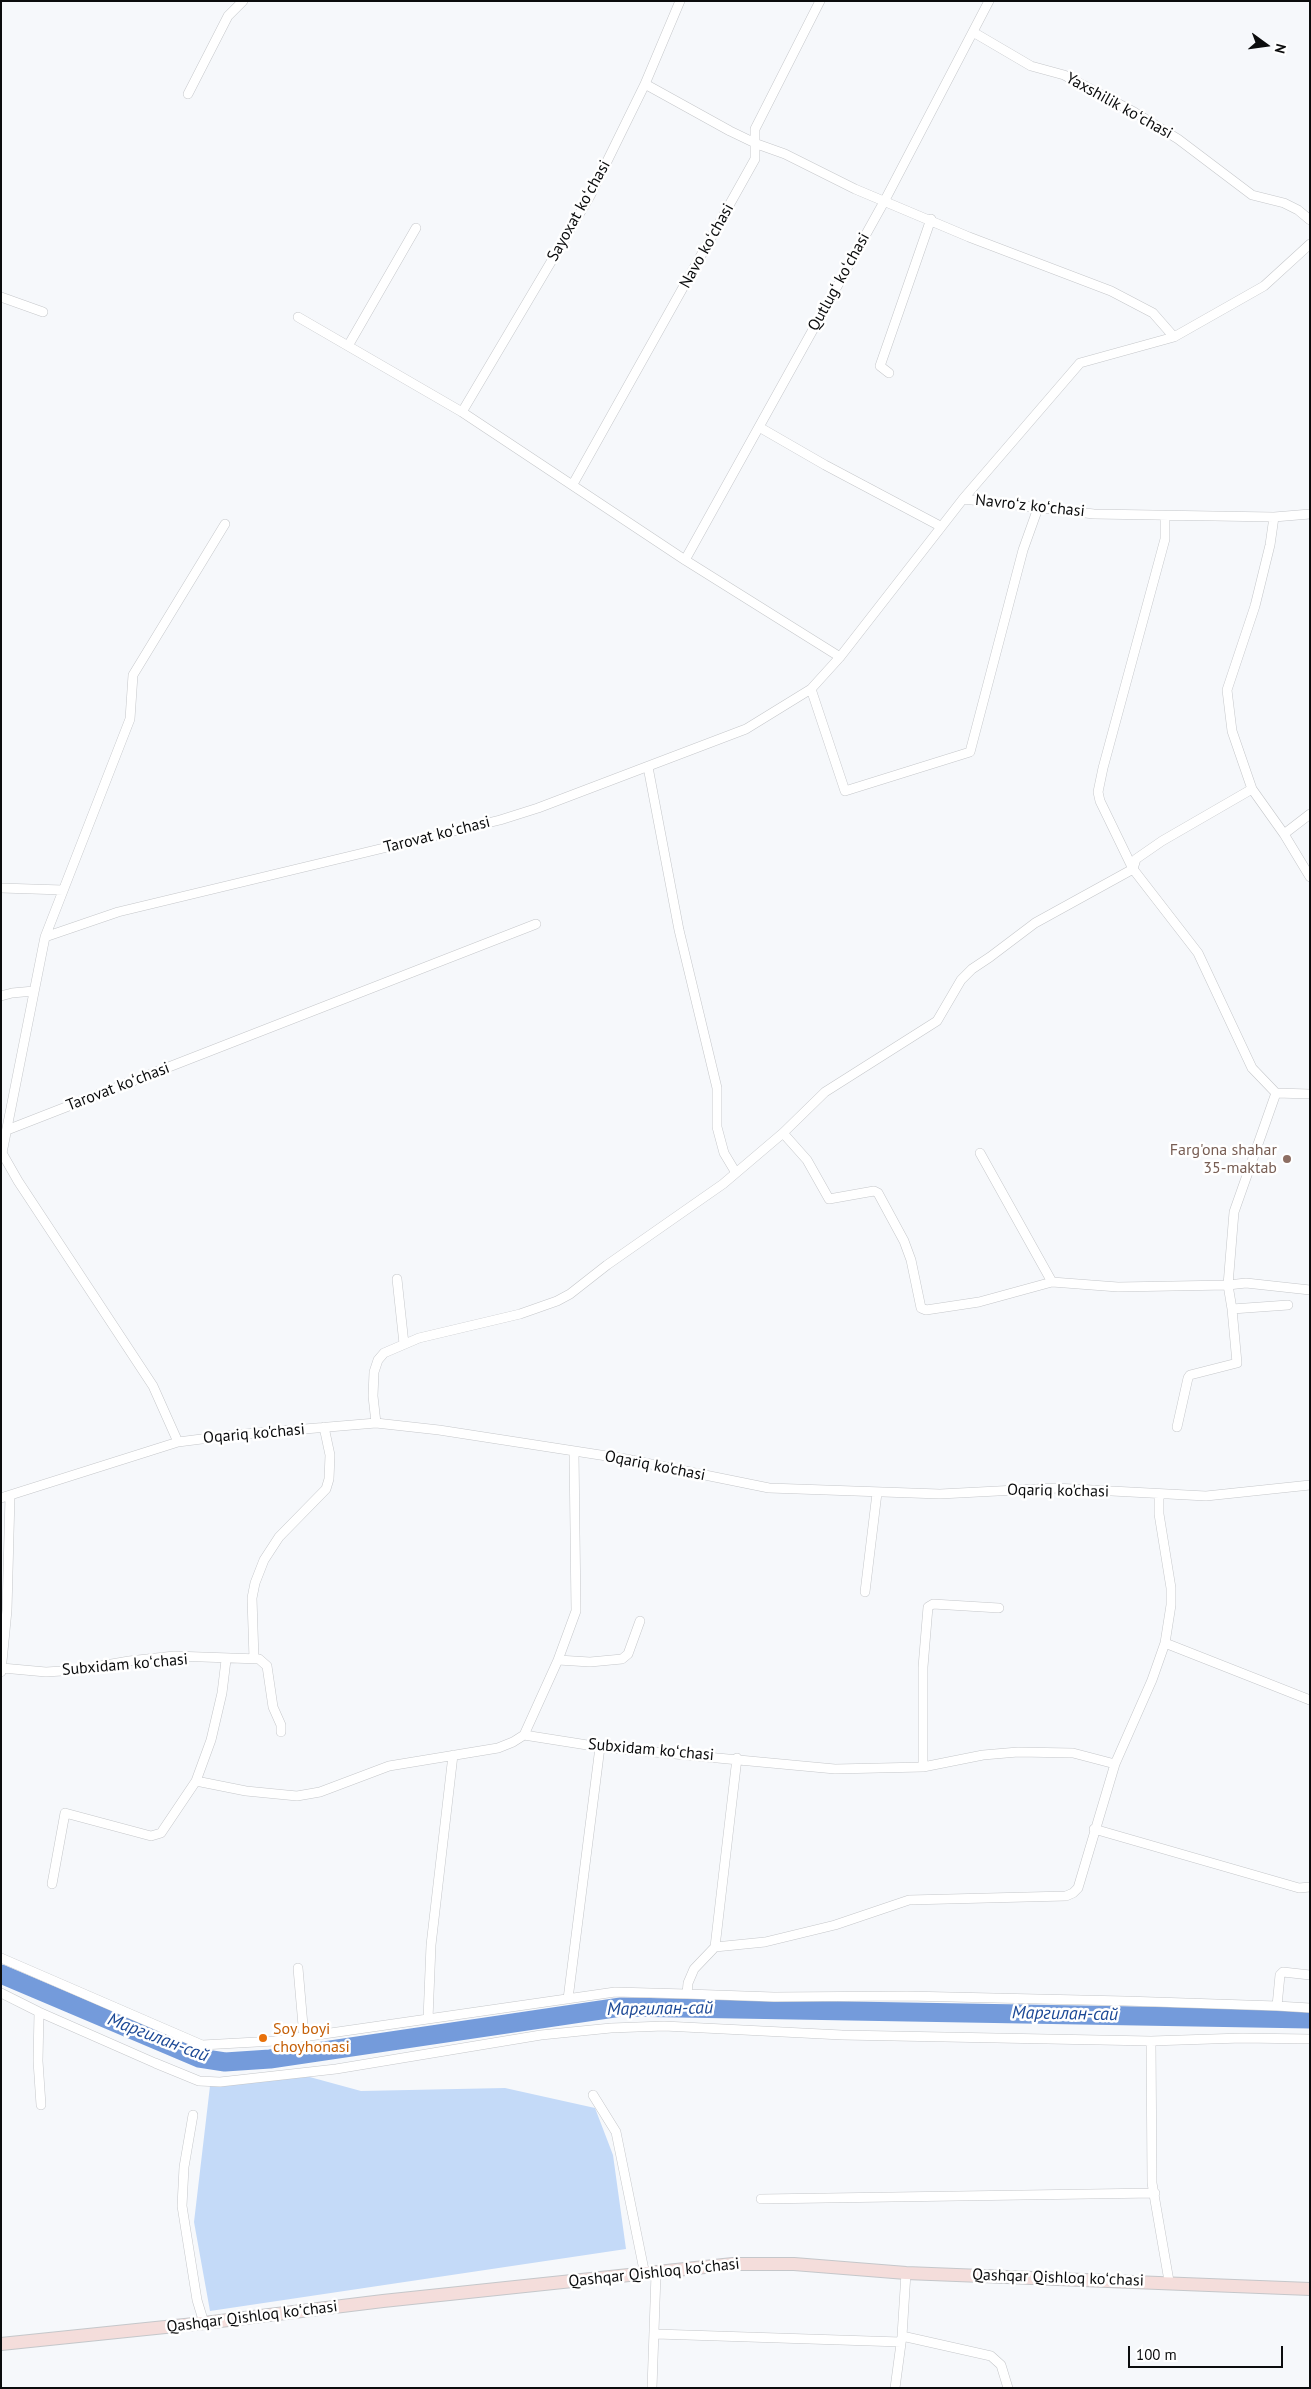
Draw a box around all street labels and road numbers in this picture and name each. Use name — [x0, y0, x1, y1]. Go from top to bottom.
street label: Yaxshilik koʻchasi — [1062, 69, 1176, 143]
street label: Sayoxat koʻchasi — [543, 157, 615, 265]
street label: Navo koʻchasi — [676, 200, 738, 292]
street label: Qutlugʻ koʻchasi — [804, 230, 874, 334]
street label: Navroʻz koʻchasi — [974, 491, 1086, 521]
street label: Tarovat koʻchasi — [382, 813, 492, 857]
street label: Tarovat koʻchasi — [64, 1059, 172, 1115]
street label: Oqariq ko'chasi — [202, 1420, 306, 1448]
street label: Oqariq ko'chasi — [603, 1447, 707, 1485]
street label: Oqariq ko'chasi — [1007, 1481, 1109, 1501]
street label: Subxidam koʻchasi — [61, 1650, 189, 1680]
street label: Subxidam koʻchasi — [587, 1735, 715, 1765]
street label: Qashqar Qishloq koʻchasi — [567, 2254, 741, 2292]
street label: Qashqar Qishloq koʻchasi — [972, 2265, 1144, 2291]
street label: Qashqar Qishloq koʻchasi — [165, 2297, 339, 2337]

